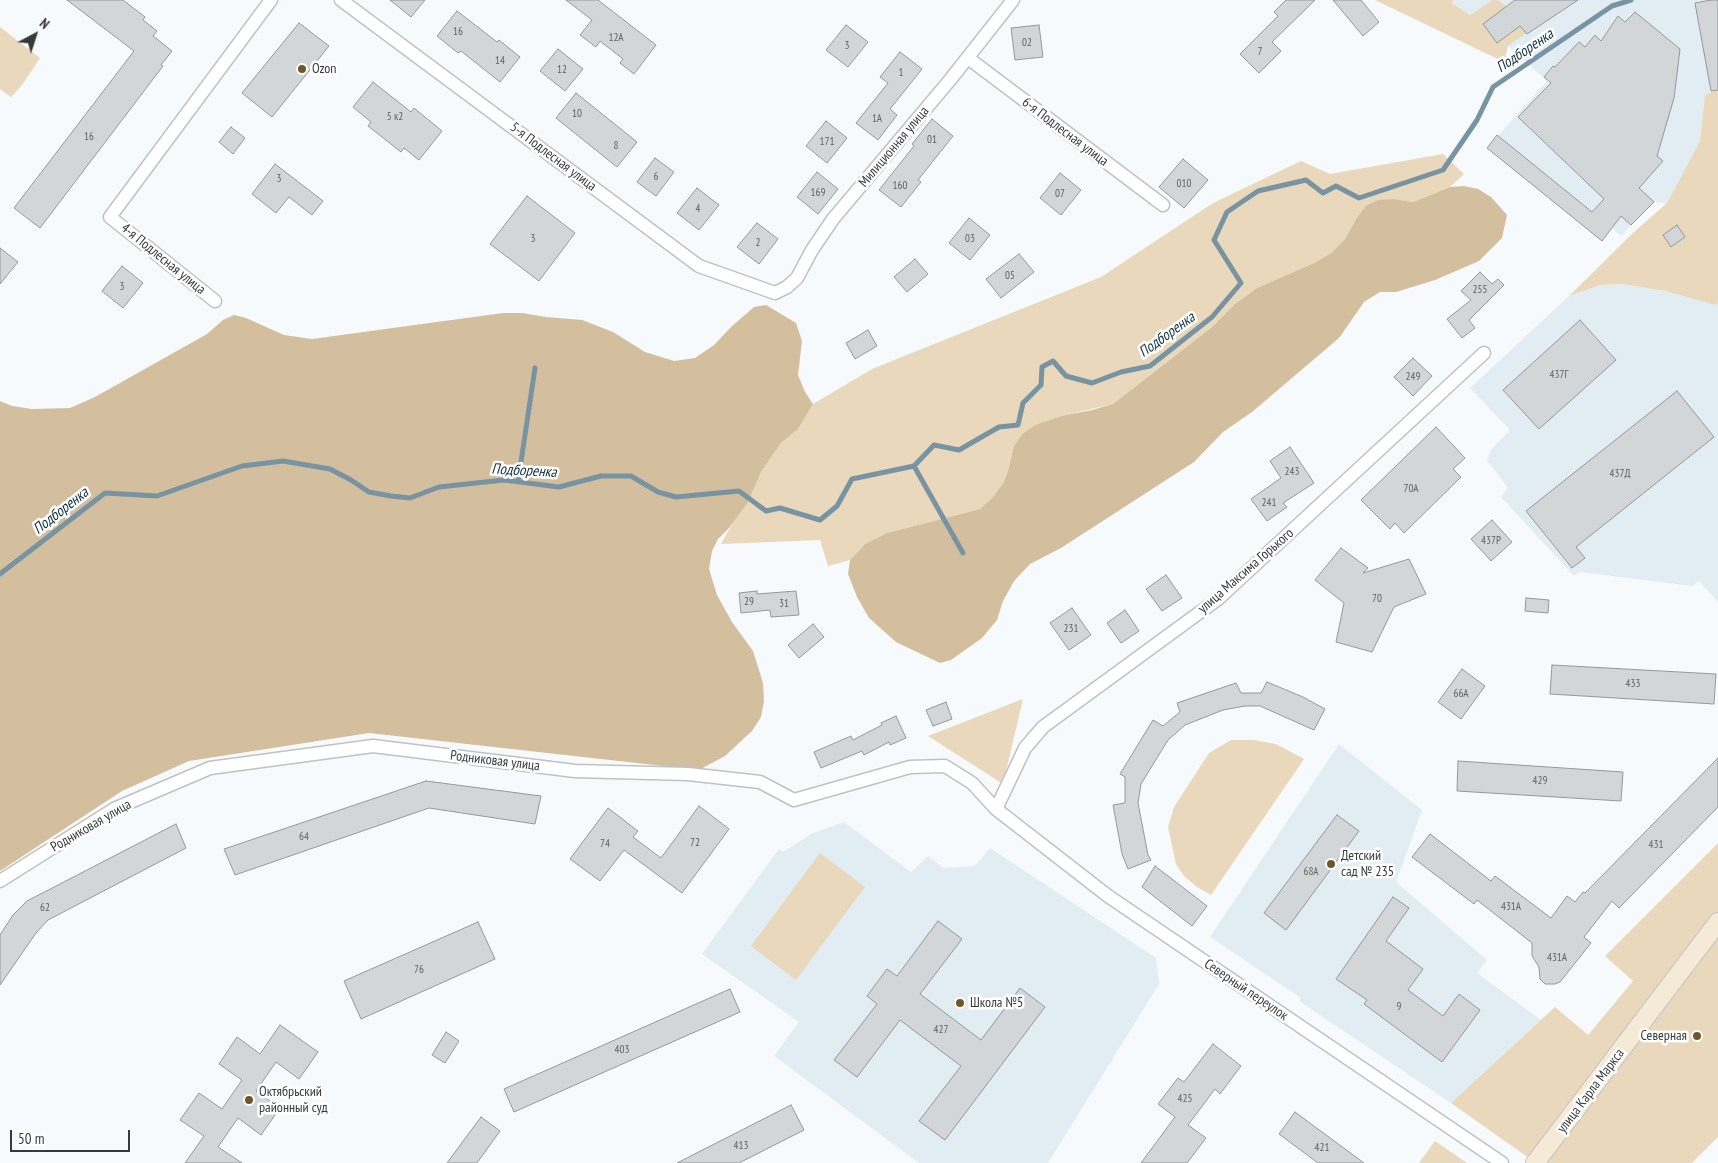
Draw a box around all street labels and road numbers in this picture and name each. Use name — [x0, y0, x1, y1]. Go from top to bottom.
street label: 6-я Подлесная улица — [1019, 94, 1111, 170]
street label: Милиционная улица — [855, 103, 933, 191]
street label: 5-я Подлесная улица — [507, 119, 599, 195]
street label: 4-я Подлесная улица — [117, 220, 209, 298]
street label: улица Максима Горького — [1195, 525, 1297, 617]
street label: Родниковая улица — [449, 747, 541, 775]
street label: Родниковая улица — [48, 796, 134, 856]
street label: Северный переулок — [1201, 956, 1291, 1024]
street label: улица Карла Маркса — [1554, 1046, 1628, 1136]

